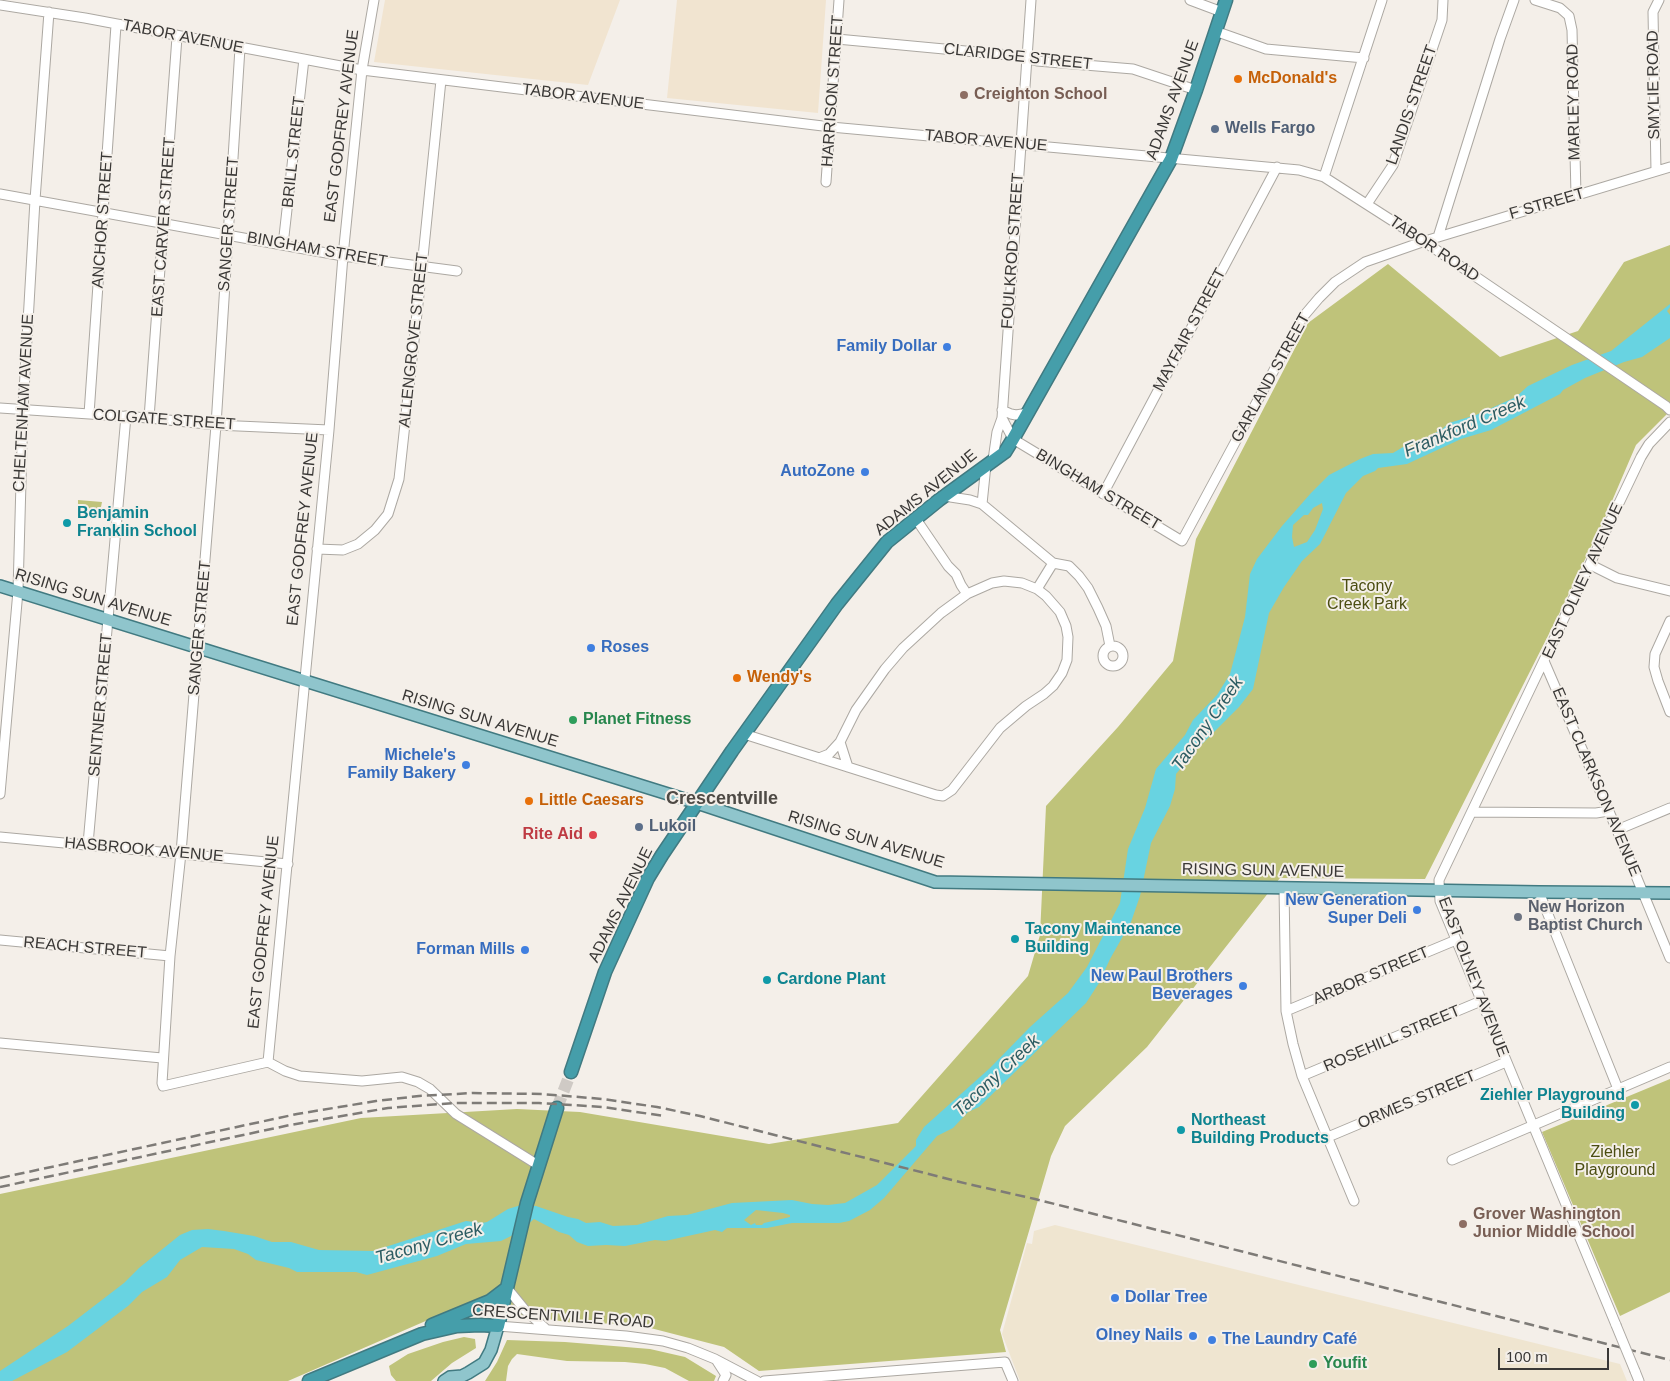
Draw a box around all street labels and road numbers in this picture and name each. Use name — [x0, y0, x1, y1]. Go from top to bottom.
street label: HARRISON STREET — [818, 15, 848, 167]
street label: TABOR AVENUE — [121, 16, 245, 58]
street label: EAST GODFREY AVENUE — [321, 28, 363, 224]
street label: SMYLIE ROAD — [1643, 30, 1665, 140]
street label: ADAMS AVENUE — [1142, 38, 1204, 162]
street label: CLARIDGE STREET — [943, 40, 1093, 74]
street label: LANDIS STREET — [1383, 43, 1441, 167]
street label: MARLEY ROAD — [1563, 44, 1585, 160]
street label: TABOR AVENUE — [521, 80, 645, 114]
street label: BRILL STREET — [279, 95, 309, 209]
street label: TABOR AVENUE — [924, 126, 1048, 156]
street label: EAST CARVER STREET — [148, 136, 180, 318]
street label: ANCHOR STREET — [89, 151, 117, 289]
street label: SANGER STREET — [215, 156, 243, 292]
street label: FOULKROD STREET — [998, 172, 1028, 330]
street label: F STREET — [1507, 184, 1587, 224]
street label: TABOR ROAD — [1385, 212, 1483, 286]
street label: BINGHAM STREET — [245, 228, 389, 272]
street label: ALLENGROVE STREET — [395, 251, 433, 429]
street label: MAYFAIR STREET — [1149, 265, 1231, 395]
street label: GARLAND STREET — [1227, 310, 1315, 446]
street label: CHELTENHAM AVENUE — [10, 314, 38, 492]
street label: COLGATE STREET — [92, 405, 236, 435]
street label: EAST GODFREY AVENUE — [283, 431, 323, 627]
street label: BINGHAM STREET — [1032, 445, 1164, 535]
street label: ADAMS AVENUE — [871, 446, 981, 540]
street label: EAST OLNEY AVENUE — [1538, 500, 1628, 662]
street label: SANGER STREET — [185, 560, 215, 696]
street label: RISING SUN AVENUE — [13, 565, 173, 631]
street label: SENTNER STREET — [85, 632, 117, 778]
street label: EAST CLARKSON AVENUE — [1547, 685, 1645, 879]
street label: RISING SUN AVENUE — [400, 686, 560, 752]
street label: RISING SUN AVENUE — [786, 807, 946, 873]
street label: HASBROOK AVENUE — [64, 833, 224, 867]
street label: EAST GODFREY AVENUE — [244, 834, 284, 1030]
street label: ADAMS AVENUE — [585, 844, 657, 966]
street label: RISING SUN AVENUE — [1182, 860, 1344, 882]
street label: EAST OLNEY AVENUE — [1434, 894, 1512, 1060]
street label: REACH STREET — [23, 933, 147, 963]
street label: ARBOR STREET — [1310, 943, 1432, 1009]
street label: ROSEHILL STREET — [1321, 1002, 1463, 1076]
street label: ORMES STREET — [1355, 1067, 1479, 1133]
street label: CRESCENTVILLE ROAD — [471, 1301, 655, 1333]

